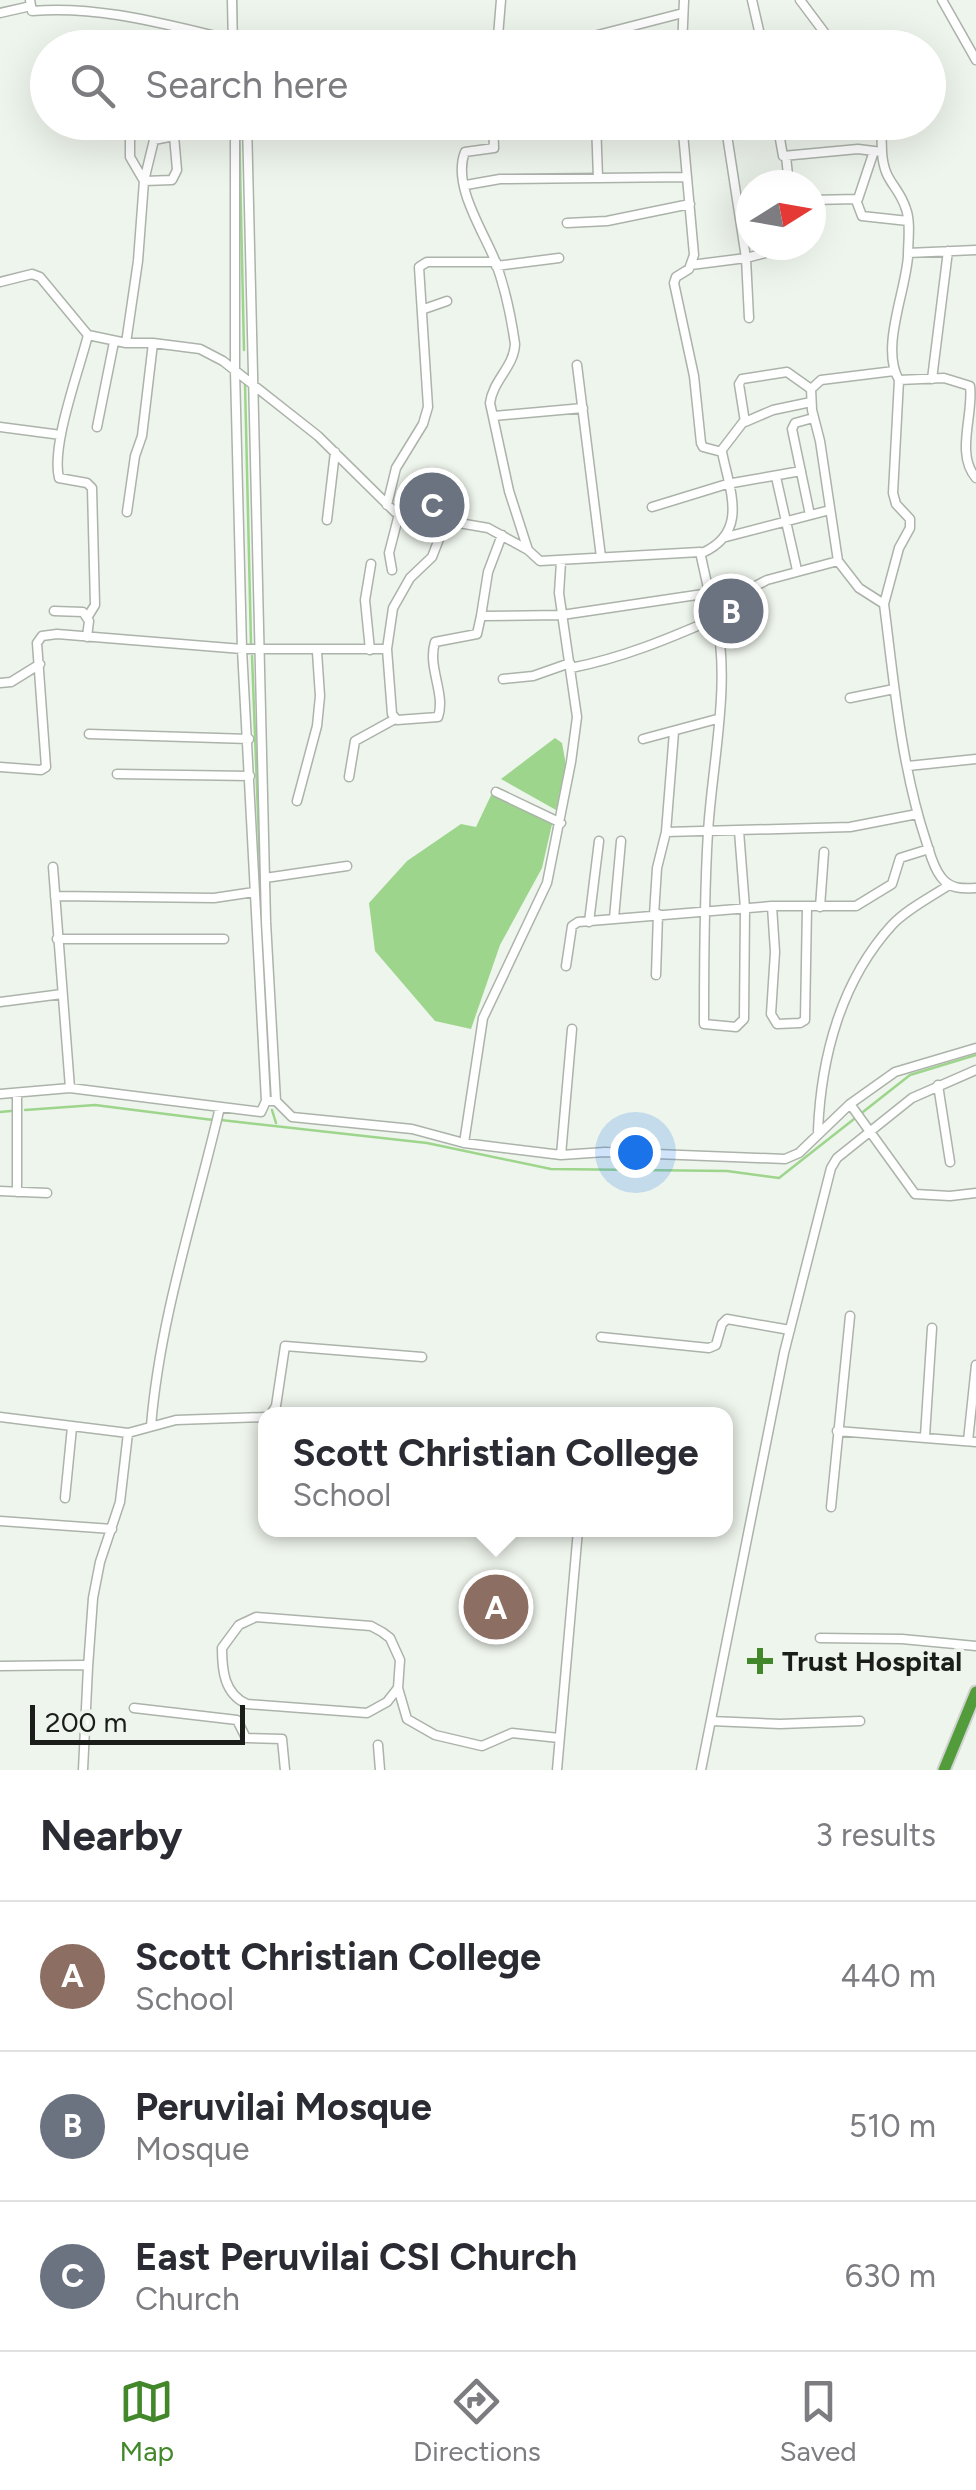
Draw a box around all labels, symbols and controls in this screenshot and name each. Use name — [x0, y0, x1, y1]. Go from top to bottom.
search box — [30, 30, 946, 140]
icon: search — [65, 58, 120, 113]
text: Search here — [145, 62, 348, 108]
north arrow — [736, 170, 826, 260]
pin: C — [400, 468, 464, 542]
pin: B — [698, 574, 764, 648]
your location — [610, 1127, 661, 1178]
popup — [258, 1407, 733, 1537]
text: Scott Christian College — [292, 1430, 699, 1476]
text: School — [292, 1476, 391, 1514]
pin: A — [464, 1570, 528, 1644]
place label: Trust Hospital — [782, 1644, 962, 1678]
marker: Trust Hospital — [747, 1648, 773, 1674]
scale bar — [30, 1700, 245, 1744]
text: 200 m — [45, 1705, 127, 1739]
text: Nearby — [40, 1810, 182, 1861]
text: 3 results — [816, 1816, 936, 1854]
text: Scott Christian College — [135, 1934, 541, 1980]
text: A — [61, 1957, 84, 1995]
text: 440 m — [841, 1957, 936, 1995]
text: School — [135, 1980, 234, 2018]
text: Peruvilai Mosque — [135, 2084, 432, 2130]
text: B — [63, 2107, 82, 2145]
text: 510 m — [849, 2107, 936, 2145]
text: Mosque — [135, 2130, 249, 2168]
text: East Peruvilai CSI Church — [135, 2234, 577, 2280]
text: C — [61, 2257, 84, 2295]
text: 630 m — [845, 2257, 936, 2295]
text: Church — [135, 2280, 240, 2318]
tab: Map — [119, 2374, 174, 2468]
tab: Directions — [413, 2374, 541, 2468]
tab: Saved — [779, 2374, 857, 2468]

